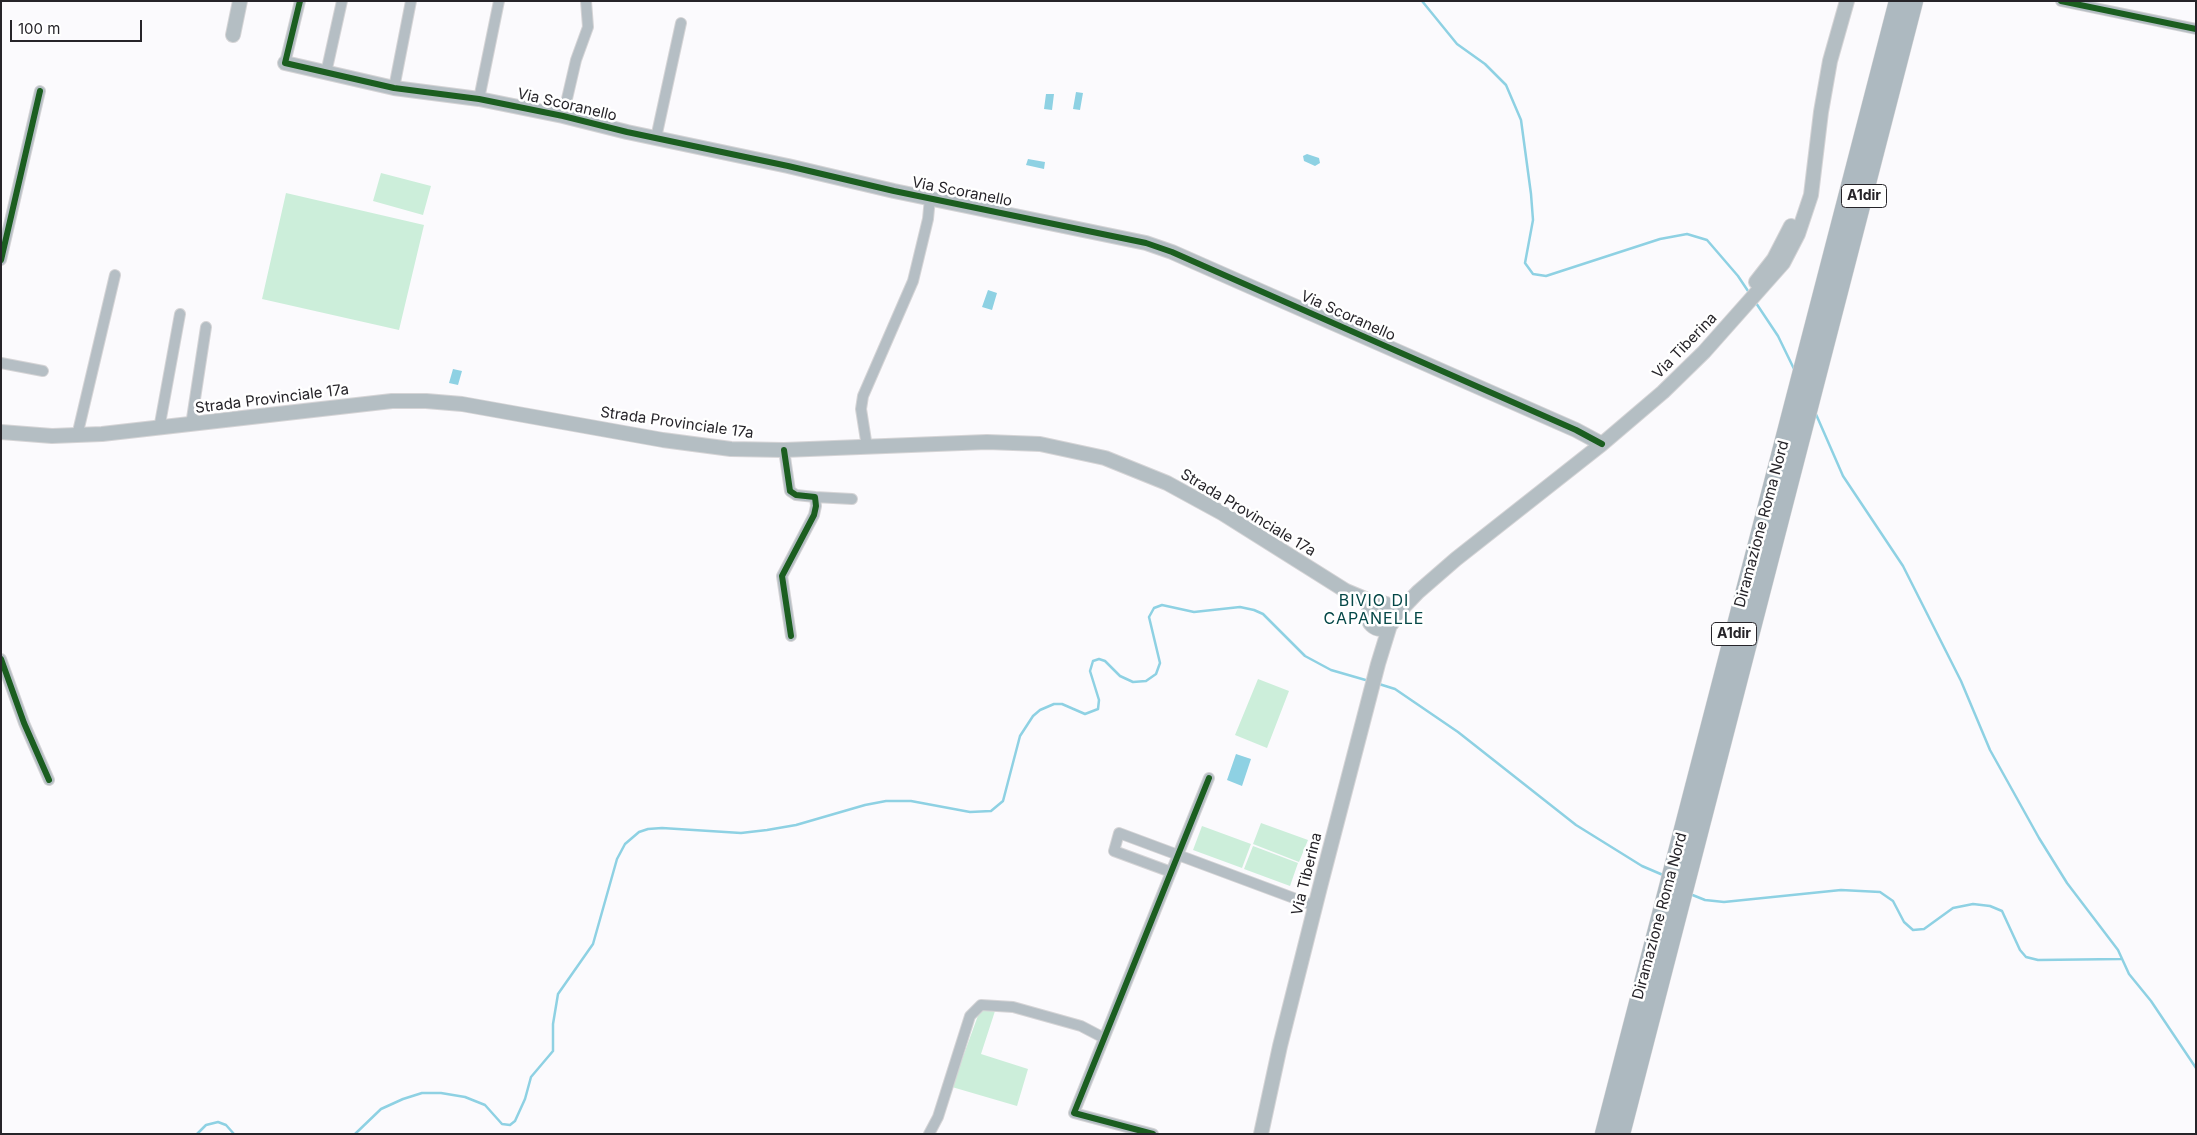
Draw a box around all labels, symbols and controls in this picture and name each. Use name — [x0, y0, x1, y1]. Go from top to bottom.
scale bar — [12, 10, 145, 42]
text: 100 m — [18, 19, 60, 38]
street label: Via Scoranello — [515, 85, 619, 125]
street label: Via Scoranello — [910, 173, 1014, 211]
road number: A1dir — [1842, 185, 1886, 208]
street label: Via Scoranello — [1298, 287, 1398, 345]
street label: Via Tiberina — [1649, 309, 1721, 383]
street label: Strada Provinciale 17a — [194, 381, 350, 417]
street label: Strada Provinciale 17a — [599, 403, 755, 443]
street label: Diramazione Roma Nord — [1731, 439, 1793, 609]
street label: Strada Provinciale 17a — [1177, 465, 1319, 561]
district label: BIVIO DI CAPANELLE — [1322, 591, 1426, 629]
road number: A1dir — [1712, 622, 1756, 646]
street label: Via Tiberina — [1288, 831, 1326, 917]
street label: Diramazione Roma Nord — [1629, 831, 1691, 1001]

